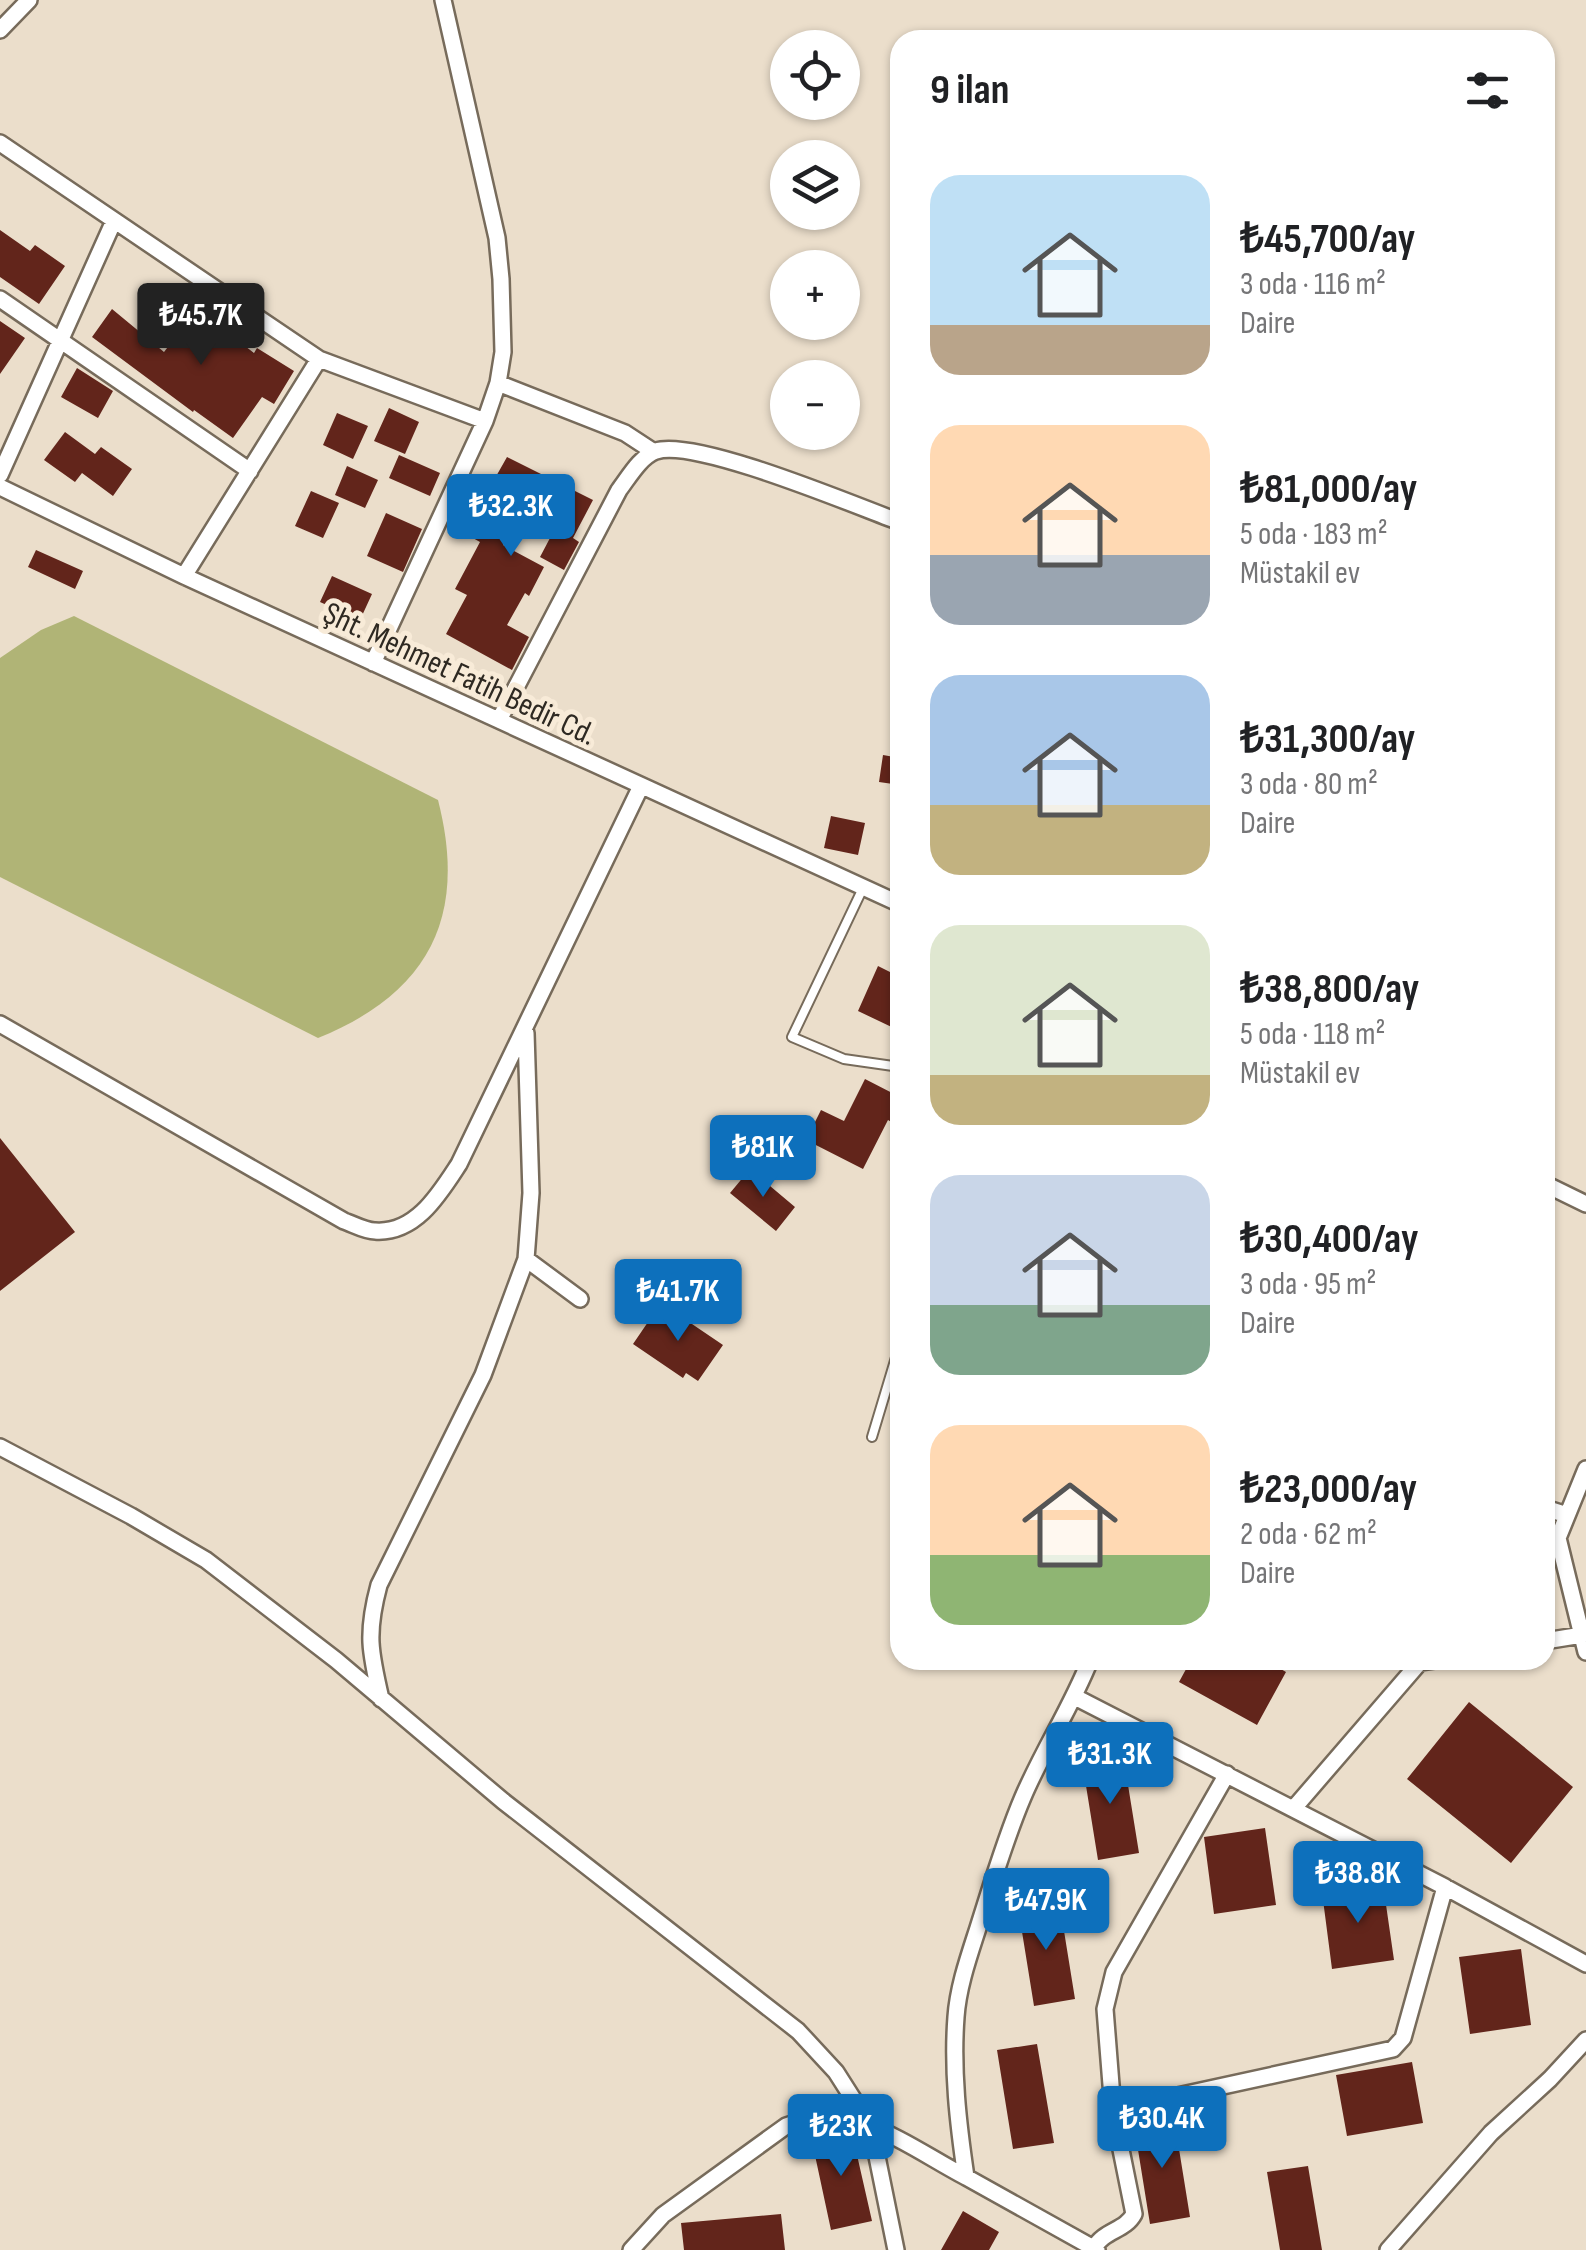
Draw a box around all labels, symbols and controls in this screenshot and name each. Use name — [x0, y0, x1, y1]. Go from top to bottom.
map controls — [770, 30, 860, 450]
button: locate — [770, 30, 860, 120]
icon: filters — [1460, 63, 1515, 118]
text: 9 ilan — [930, 65, 1009, 116]
button: layers — [770, 140, 860, 230]
text: ₺45,700/ay — [1240, 214, 1415, 265]
icon: home — [1010, 215, 1130, 335]
button: + — [770, 250, 860, 340]
text: 3 oda · 116 m² — [1240, 265, 1386, 304]
pin: ₺45.7K — [120, 283, 282, 368]
text: ₺45.7K — [159, 296, 243, 335]
text: Daire — [1240, 304, 1295, 343]
button: − — [770, 360, 860, 450]
text: ₺81,000/ay — [1240, 464, 1417, 515]
icon: home — [1010, 465, 1130, 585]
pin: ₺32.3K — [430, 474, 592, 559]
text: ₺32.3K — [469, 487, 553, 526]
text: 5 oda · 183 m² — [1240, 515, 1388, 554]
text: Müstakil ev — [1240, 554, 1360, 593]
street label: Şht. Mehmet Fatih Bedir Cd. — [317, 594, 602, 755]
text: ₺31,300/ay — [1240, 714, 1415, 765]
icon: home — [1010, 715, 1130, 835]
text: 3 oda · 80 m² — [1240, 765, 1378, 804]
text: Daire — [1240, 804, 1295, 843]
text: ₺38,800/ay — [1240, 964, 1419, 1015]
icon: home — [1010, 965, 1130, 1085]
text: 5 oda · 118 m² — [1240, 1015, 1385, 1054]
text: Müstakil ev — [1240, 1054, 1360, 1093]
pin: ₺81K — [704, 1115, 822, 1200]
text: ₺81K — [732, 1128, 794, 1167]
text: ₺30,400/ay — [1240, 1214, 1418, 1265]
icon: home — [1010, 1215, 1130, 1335]
pin: ₺41.7K — [597, 1259, 759, 1344]
text: 3 oda · 95 m² — [1240, 1265, 1377, 1304]
text: ₺41.7K — [637, 1272, 719, 1311]
text: Daire — [1240, 1304, 1295, 1343]
text: ₺23,000/ay — [1240, 1464, 1417, 1515]
icon: home — [1010, 1465, 1130, 1585]
text: 2 oda · 62 m² — [1240, 1515, 1377, 1554]
text: Daire — [1240, 1554, 1295, 1593]
pin: ₺31.3K — [1029, 1722, 1191, 1807]
text: ₺31.3K — [1068, 1735, 1152, 1774]
pin: ₺38.8K — [1277, 1841, 1439, 1926]
text: ₺38.8K — [1315, 1854, 1401, 1893]
pin: ₺47.9K — [965, 1868, 1127, 1953]
text: ₺47.9K — [1005, 1881, 1087, 1920]
pin: ₺30.4K — [1081, 2086, 1243, 2171]
pin: ₺23K — [782, 2094, 900, 2179]
text: ₺30.4K — [1119, 2099, 1205, 2138]
text: ₺23K — [810, 2107, 872, 2146]

